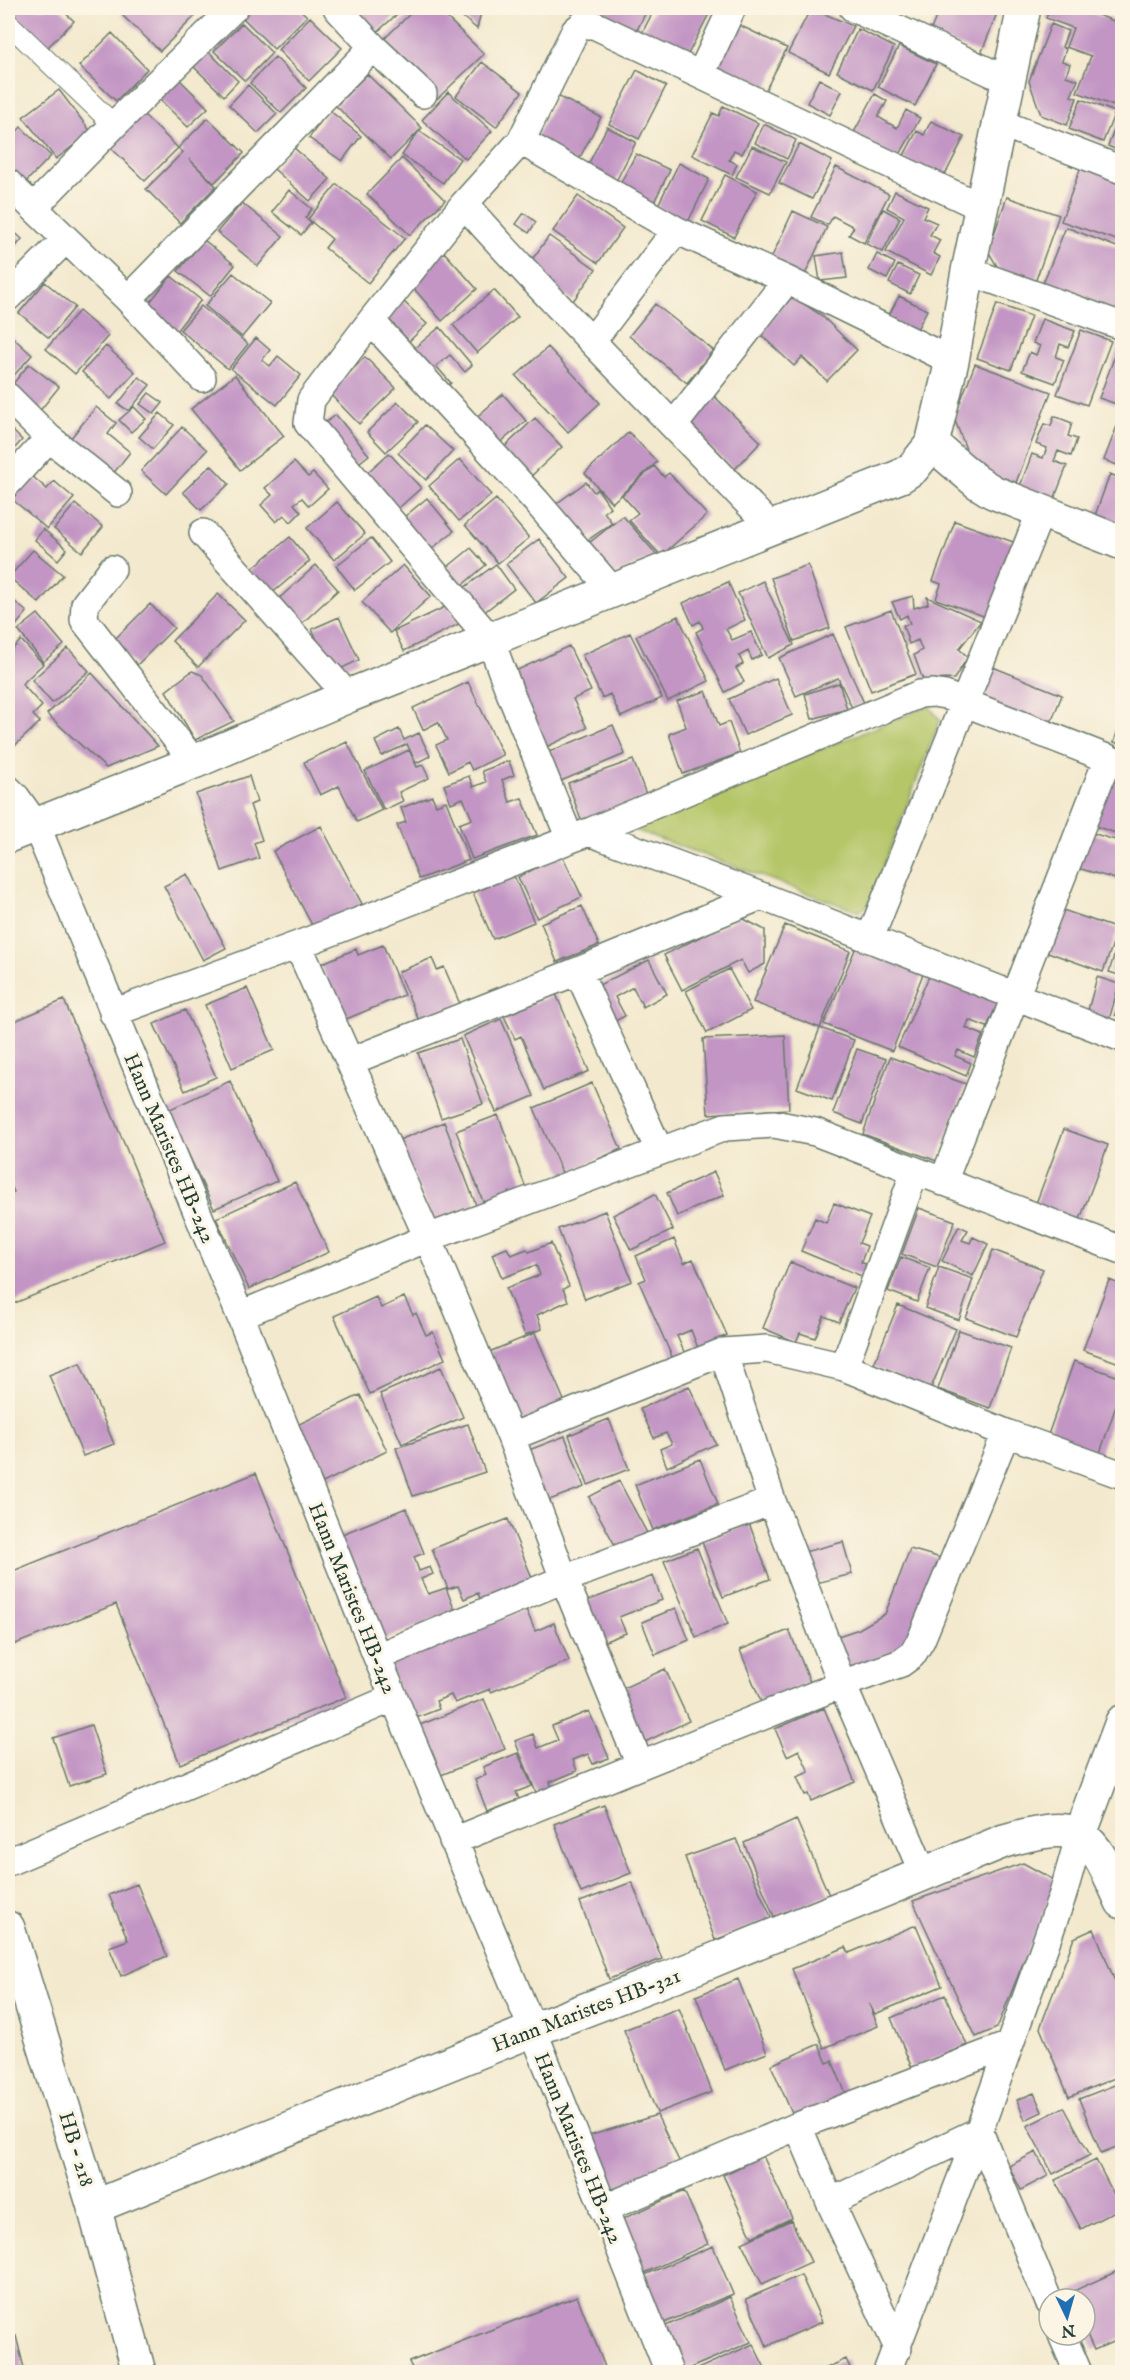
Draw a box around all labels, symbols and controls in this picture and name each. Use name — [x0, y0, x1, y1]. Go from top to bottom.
street label: Hann Maristes HB-242 — [116, 1049, 221, 1248]
street label: Hann Maristes HB-242 — [301, 1499, 402, 1698]
street label: Hann Maristes HB-321 — [489, 1963, 685, 2060]
street label: Hann Maristes HB-242 — [527, 2049, 628, 2248]
street label: HB - 218 — [51, 2109, 100, 2190]
north arrow — [1037, 2287, 1097, 2347]
text: N — [1060, 2319, 1077, 2341]

